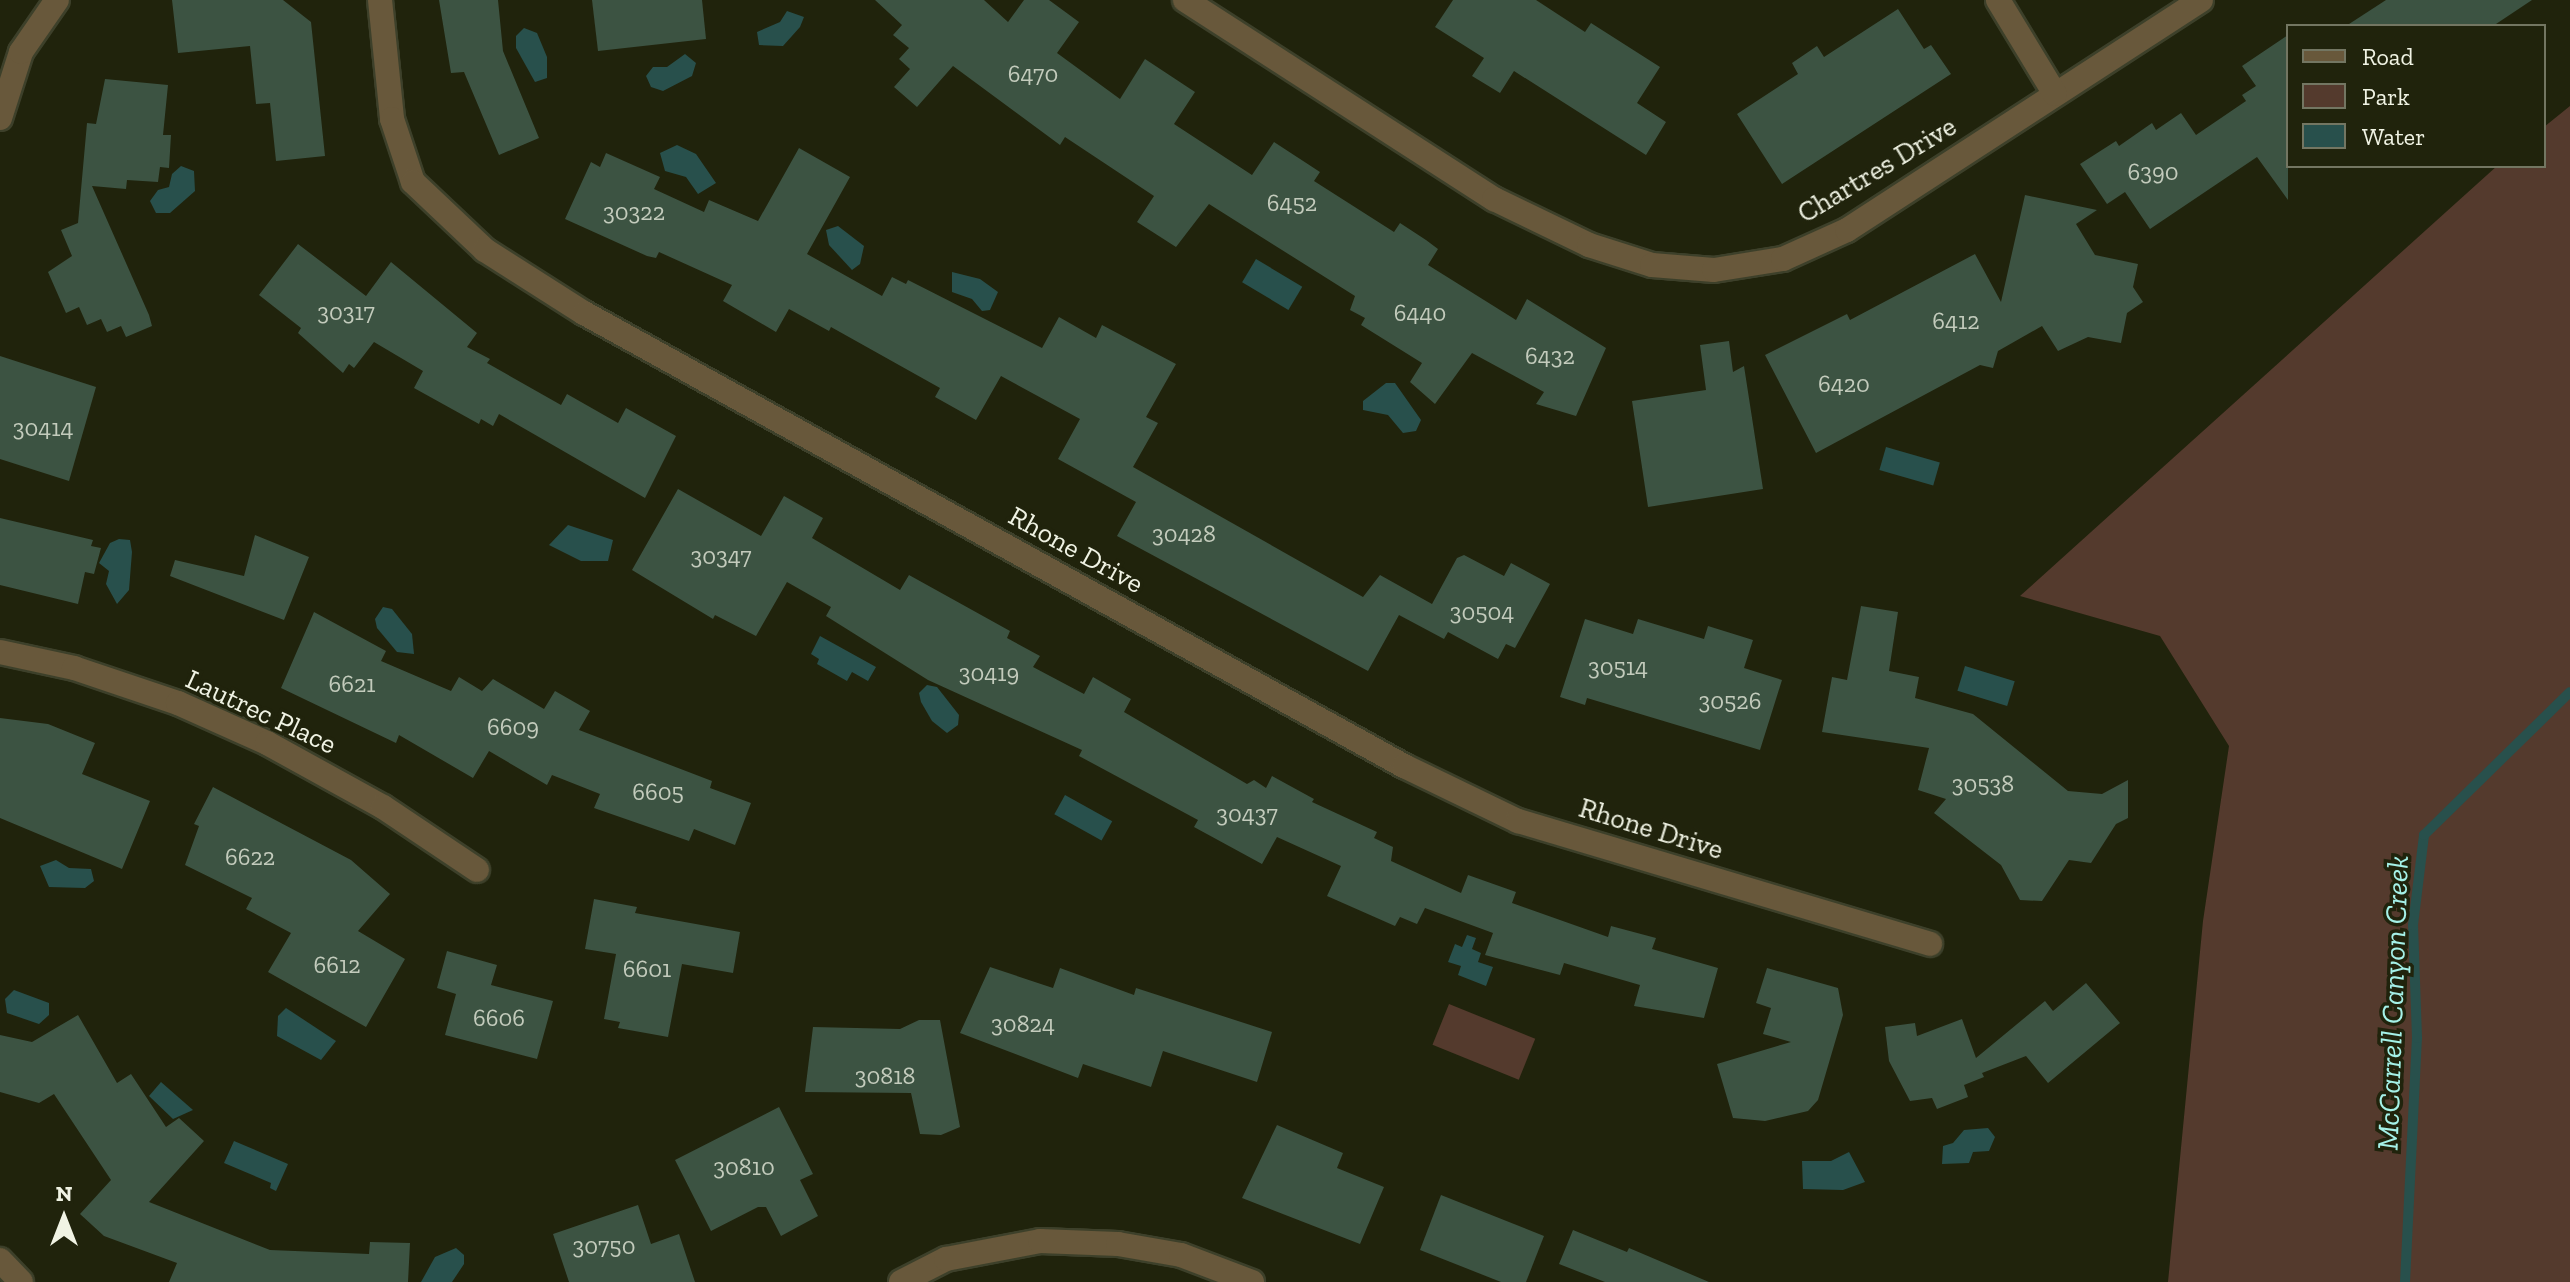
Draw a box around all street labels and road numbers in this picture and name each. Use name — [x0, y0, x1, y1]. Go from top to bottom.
street label: Chartres Drive — [1792, 110, 1962, 230]
street label: Rhone Drive — [1003, 499, 1149, 601]
street label: Lautrec Place — [180, 662, 342, 762]
street label: Rhone Drive — [1575, 791, 1727, 867]

